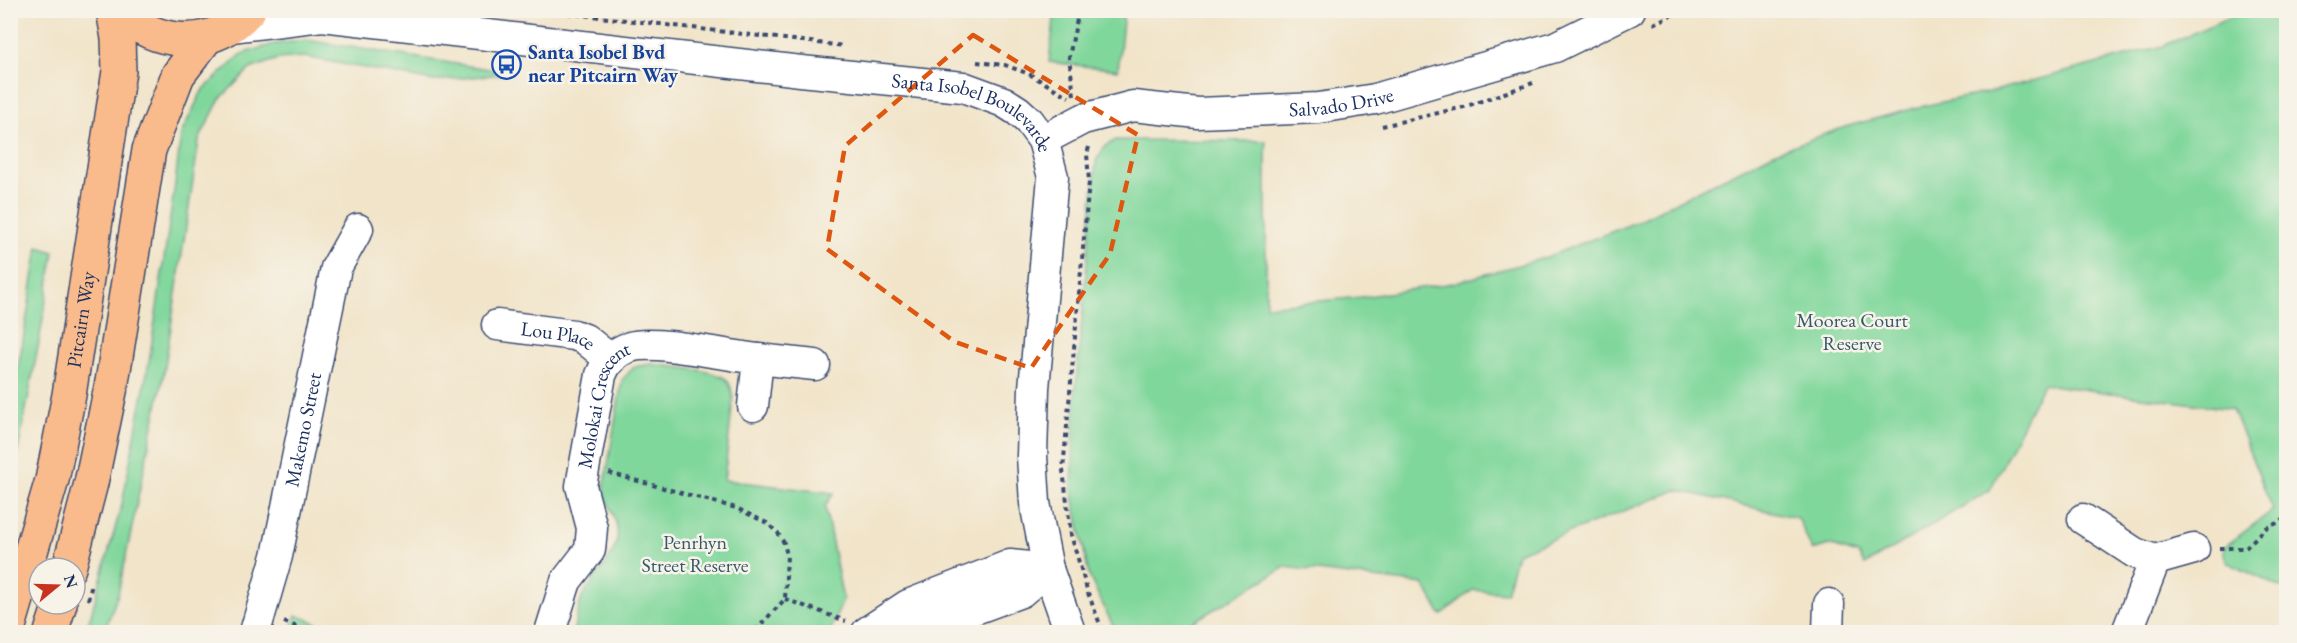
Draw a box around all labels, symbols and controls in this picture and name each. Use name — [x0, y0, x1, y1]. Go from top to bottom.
place label: Santa Isobel Bvd near Pitcairn Way — [528, 39, 678, 88]
bus stop icon: Santa Isobel Bvd near Pitcairn Way — [491, 48, 523, 80]
street label: Santa Isobel Boulevarde — [890, 67, 1059, 155]
street label: Salvado Drive — [1288, 81, 1397, 122]
street label: Pitcairn Way — [60, 269, 101, 370]
park label: Moorea Court Reserve — [1796, 307, 1908, 356]
street label: Lou Place — [519, 315, 601, 356]
street label: Molokai Crescent — [571, 335, 635, 471]
street label: Makemo Street — [278, 369, 327, 489]
park label: Penrhyn Street Reserve — [642, 529, 749, 578]
north arrow — [27, 556, 87, 616]
text: N — [59, 572, 83, 591]

